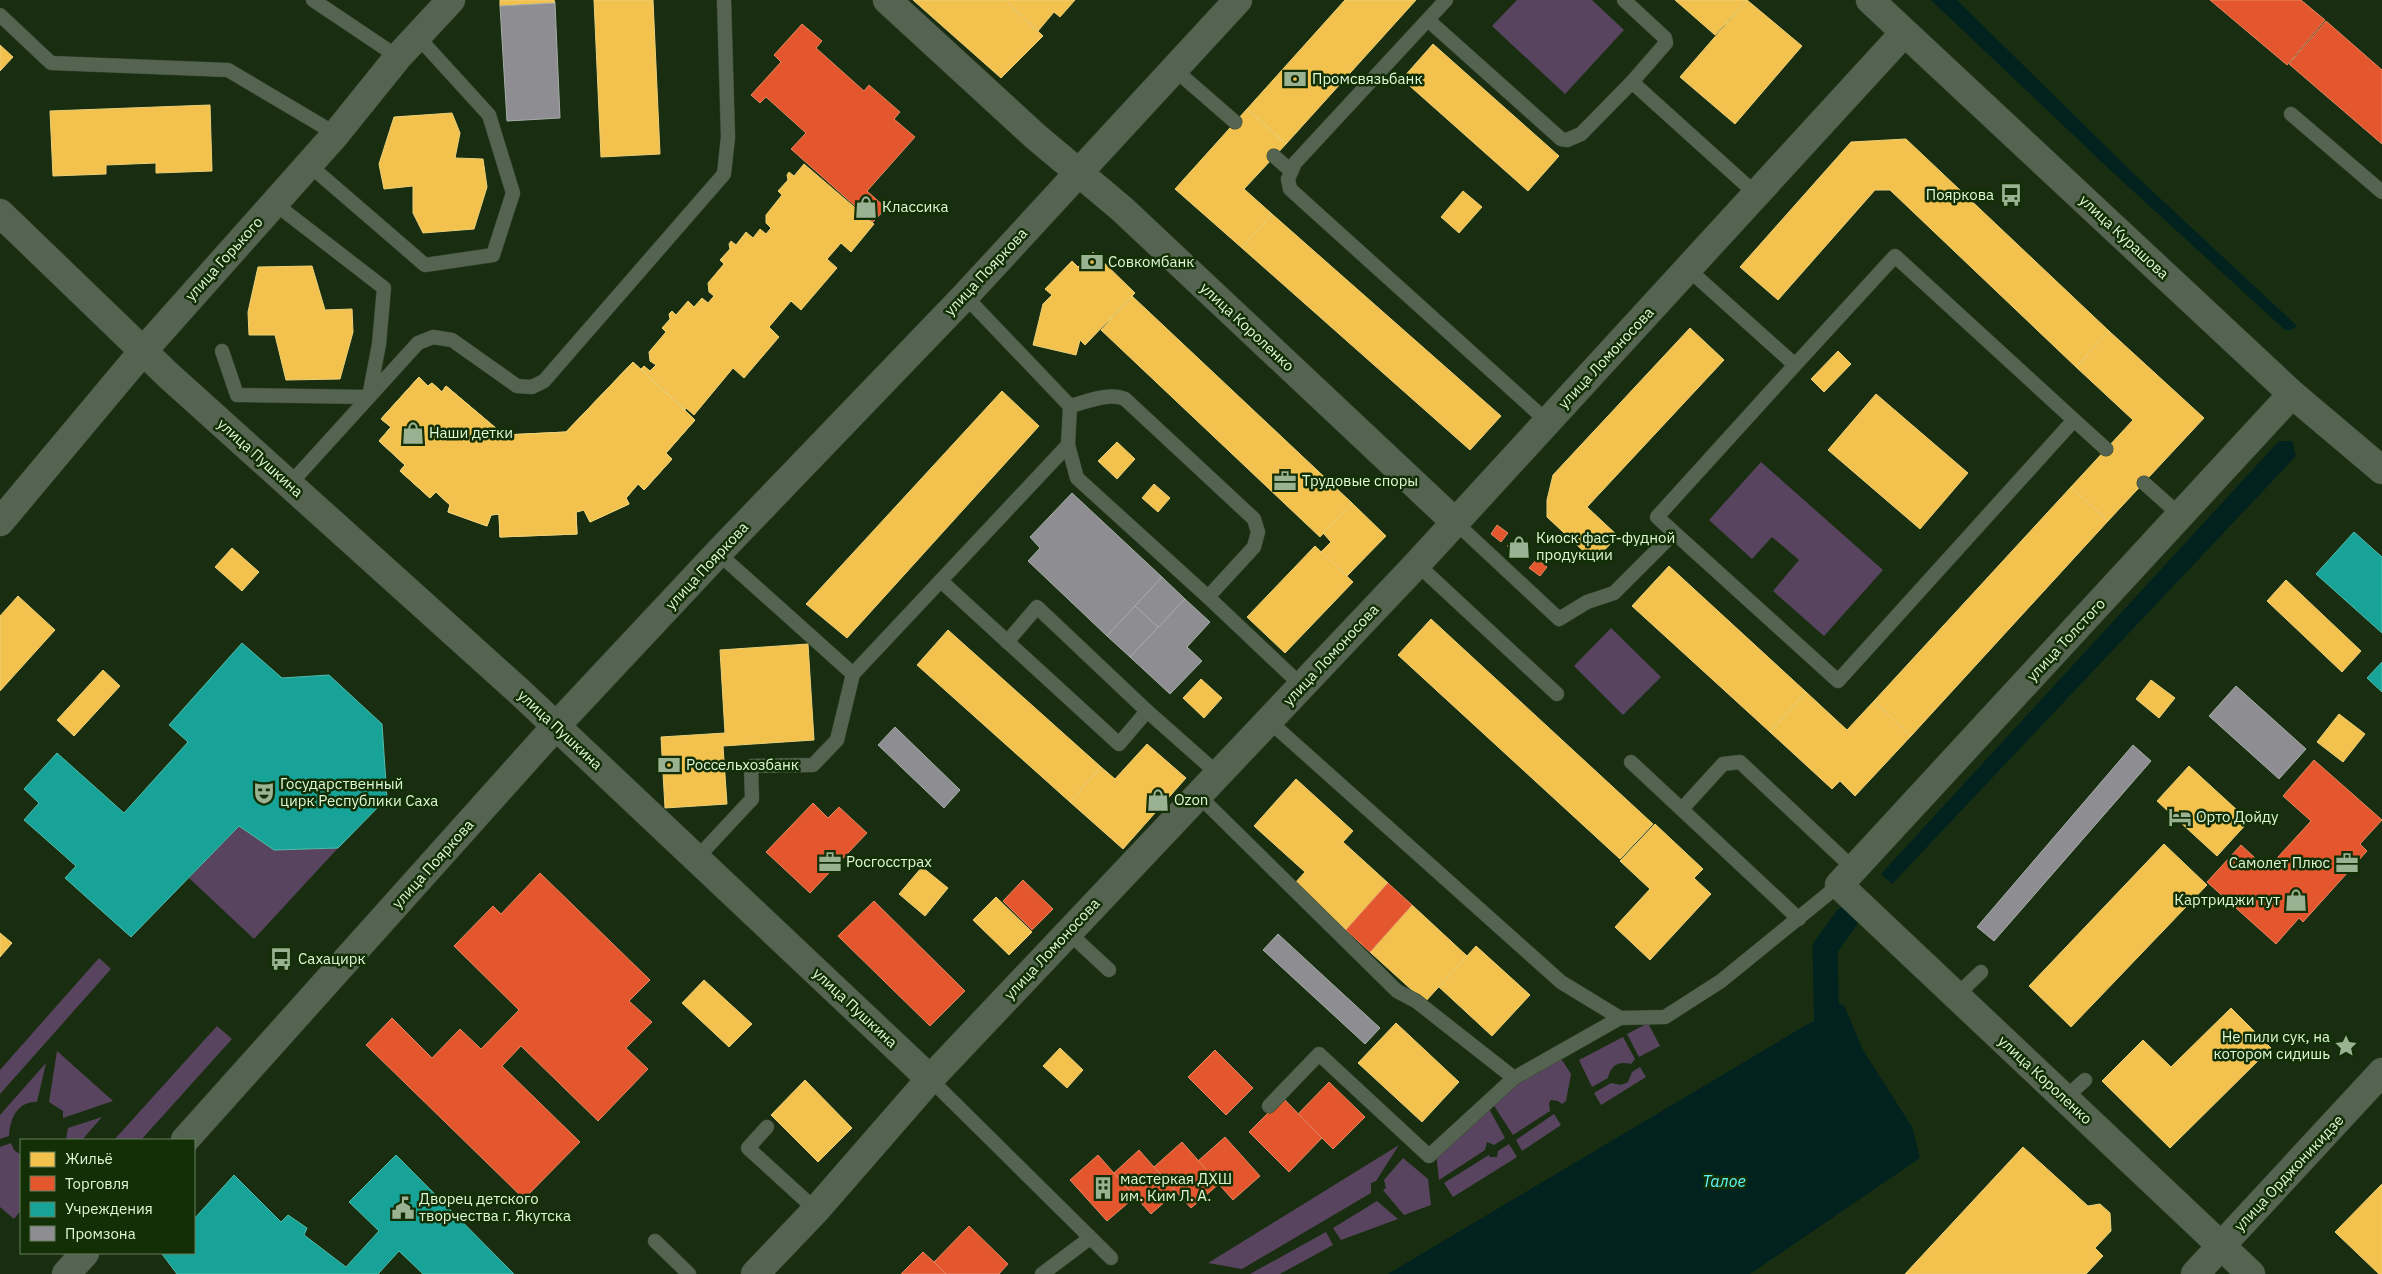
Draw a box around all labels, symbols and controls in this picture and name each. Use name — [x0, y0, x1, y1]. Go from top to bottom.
bank icon: Промсвязьбанк — [1282, 66, 1308, 92]
place label: Промсвязьбанк — [1312, 69, 1423, 88]
bus stop icon: Пояркова — [1998, 182, 2024, 208]
place label: Пояркова — [1926, 185, 1994, 204]
street label: улица Курашова — [2076, 190, 2173, 283]
shop icon: Классика — [853, 194, 879, 220]
place label: Классика — [882, 197, 948, 216]
street label: улица Горького — [181, 213, 266, 305]
street label: улица Пояркова — [940, 224, 1031, 320]
bank icon: Совкомбанк — [1079, 249, 1105, 275]
place label: Совкомбанк — [1108, 252, 1194, 271]
street label: улица Короленко — [1196, 278, 1298, 375]
street label: улица Ломоносова — [1554, 303, 1658, 412]
street label: улица Пушкина — [214, 414, 307, 501]
shop icon: Наши детки — [400, 420, 426, 446]
place label: Наши детки — [429, 423, 513, 442]
office icon: Трудовые споры — [1272, 468, 1298, 494]
place label: Трудовые споры — [1302, 471, 1418, 490]
street label: улица Пояркова — [661, 518, 752, 614]
place label: Киоск фаст-фудной продукции — [1536, 528, 1675, 564]
shop icon: Киоск фаст-фудной продукции — [1506, 534, 1532, 560]
street label: улица Толстого — [2022, 594, 2109, 685]
street label: улица Ломоносова — [1279, 600, 1383, 709]
street label: улица Пушкина — [514, 686, 607, 774]
bank icon: Россельхозбанк — [656, 752, 682, 778]
place label: Россельхозбанк — [686, 755, 799, 774]
place label: Государственный цирк Республики Саха — [280, 774, 438, 810]
theatre icon: Государственный цирк Республики Саха — [251, 780, 277, 806]
shop icon: Ozon — [1145, 787, 1171, 813]
place label: Ozon — [1174, 790, 1208, 809]
hotel icon: Орто Дойду — [2167, 804, 2193, 830]
place label: Орто Дойду — [2196, 807, 2279, 826]
street label: улица Пояркова — [388, 815, 478, 912]
office icon: Росгосстрах — [817, 849, 843, 875]
office icon: Самолет Плюс — [2334, 850, 2360, 876]
place label: Росгосстрах — [846, 852, 932, 871]
place label: Самолет Плюс — [2229, 853, 2330, 872]
shop icon: Картриджи тут — [2283, 887, 2309, 913]
place label: Картриджи тут — [2174, 890, 2280, 909]
street label: улица Ломоносова — [1000, 894, 1104, 1003]
bus stop icon: Сахацирк — [268, 946, 294, 972]
place label: Сахацирк — [298, 949, 366, 968]
street label: улица Пушкина — [809, 964, 902, 1052]
place label: Не пили сук, на котором сидишь — [2214, 1027, 2330, 1063]
street label: улица Короленко — [1994, 1031, 2096, 1128]
place icon: Не пили сук, на котором сидишь — [2333, 1033, 2359, 1059]
street label: улица Орджоникидзе — [2230, 1110, 2348, 1235]
legend — [20, 1139, 195, 1254]
text: Жильё — [65, 1149, 113, 1168]
place label: мастеркая ДХШ им. Ким Л. А. — [1120, 1169, 1232, 1205]
water label: Талое — [1702, 1171, 1746, 1191]
text: Торговля — [65, 1174, 129, 1193]
building icon: мастеркая ДХШ им. Ким Л. А. — [1090, 1175, 1116, 1201]
place label: Дворец детского творчества г. Якутска — [419, 1189, 571, 1225]
public building icon: Дворец детского творчества г. Якутска — [390, 1195, 416, 1221]
text: Учреждения — [65, 1199, 153, 1218]
text: Промзона — [65, 1224, 136, 1243]

